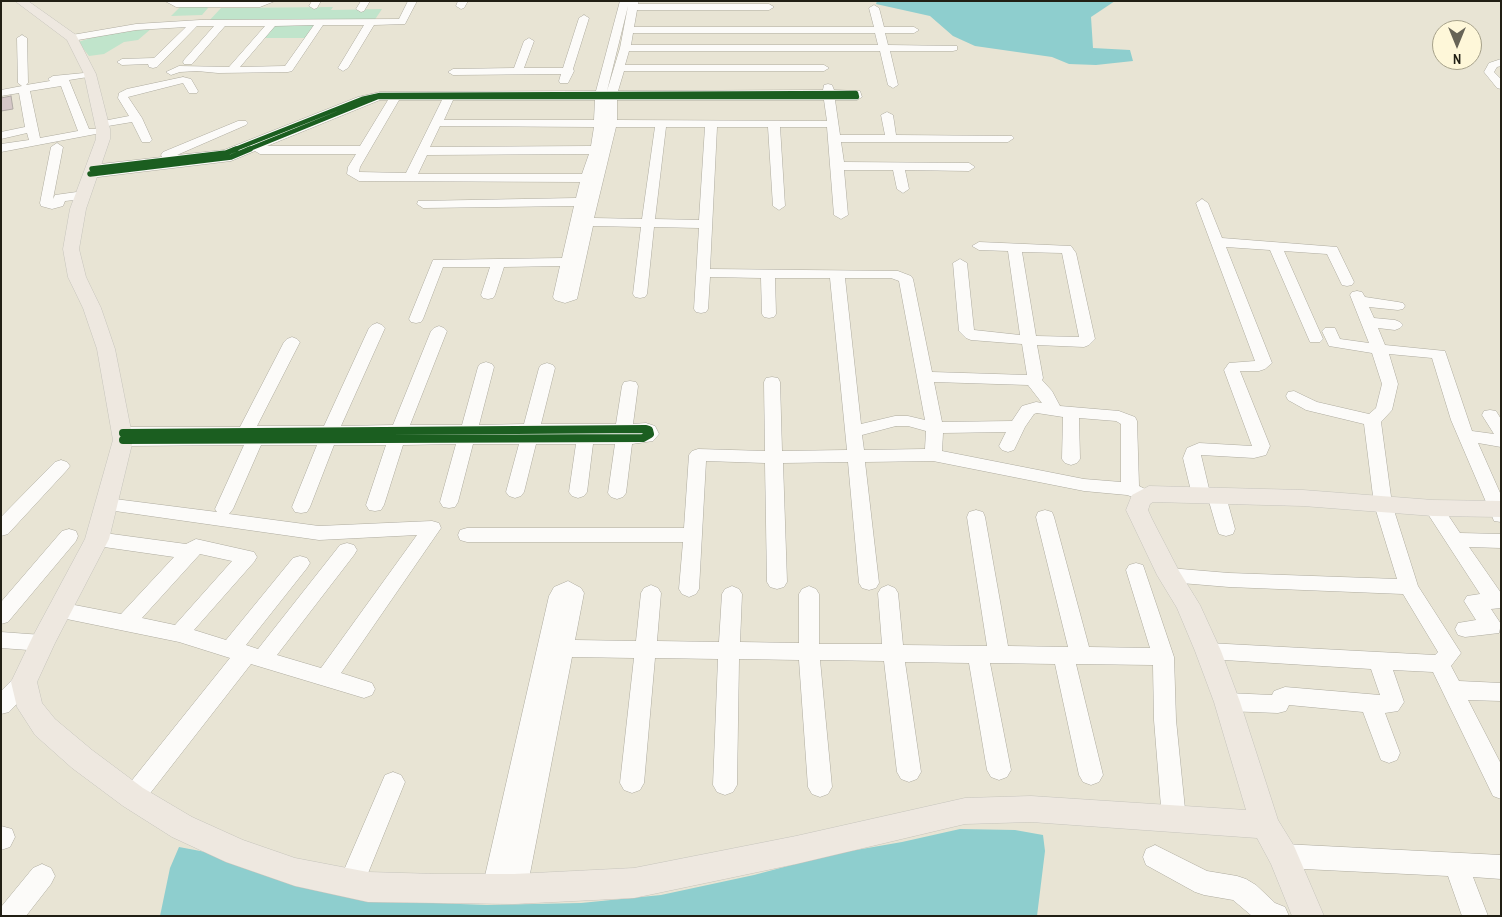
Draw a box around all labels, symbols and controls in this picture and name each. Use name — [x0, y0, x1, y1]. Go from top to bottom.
north arrow — [1432, 20, 1482, 70]
text: N — [1453, 50, 1461, 68]

